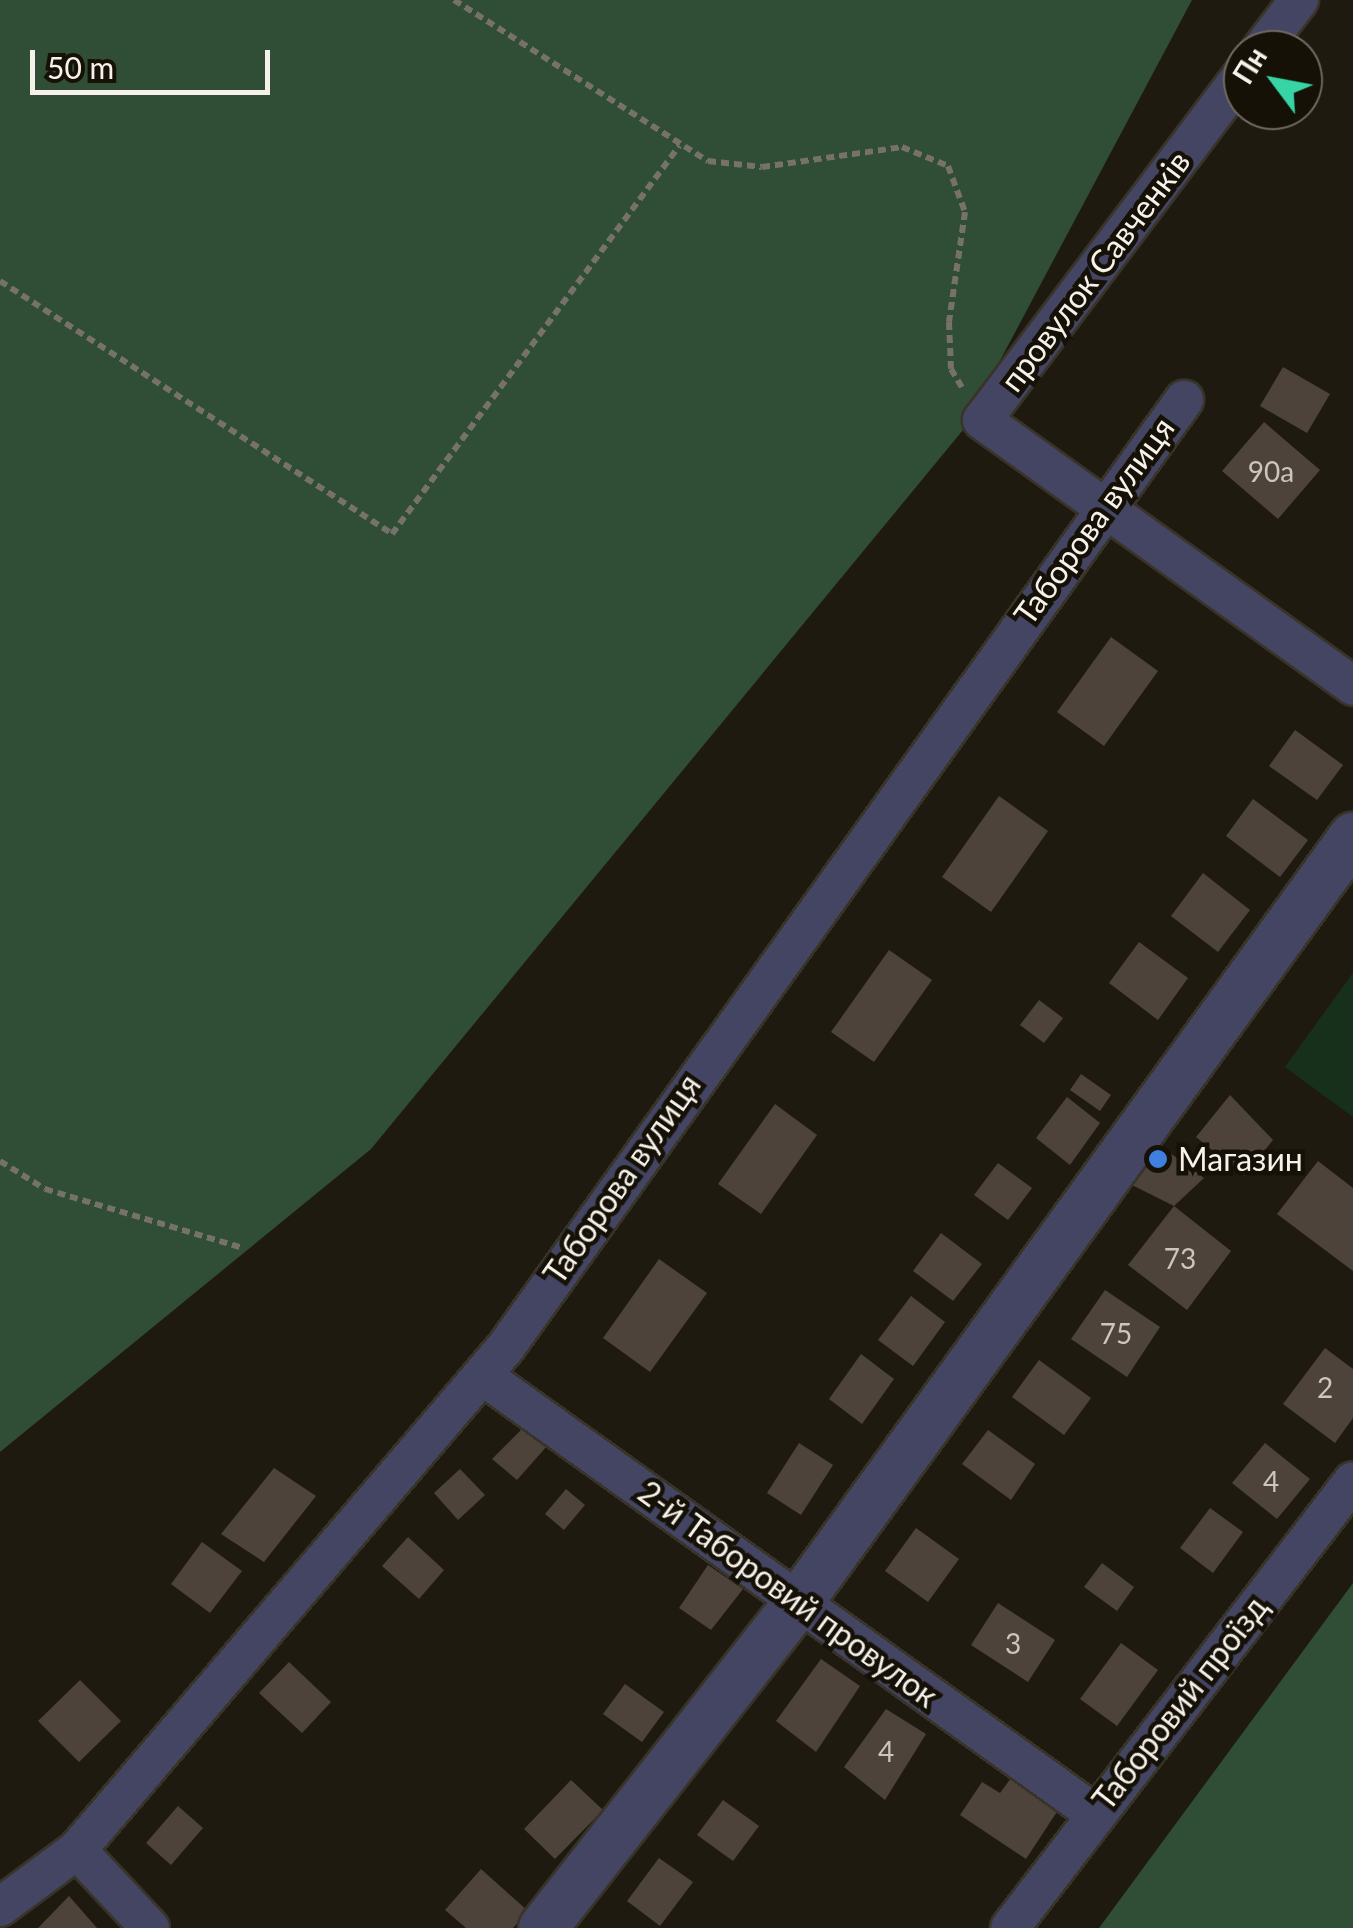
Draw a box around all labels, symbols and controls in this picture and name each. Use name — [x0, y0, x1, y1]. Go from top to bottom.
scale bar — [35, 30, 275, 92]
north arrow — [1223, 30, 1323, 130]
text: Пн — [1225, 41, 1273, 90]
text: 50 m — [47, 49, 114, 85]
street label: провулок Савченків — [992, 143, 1198, 399]
street label: Таборова вулиця — [1006, 410, 1182, 632]
house number: 90а — [1248, 454, 1294, 488]
street label: Таборова вулиця — [535, 1067, 709, 1291]
place label: Магазин — [1178, 1140, 1303, 1178]
marker: Магазин — [1147, 1148, 1169, 1170]
house number: 73 — [1164, 1241, 1196, 1275]
house number: 75 — [1100, 1316, 1132, 1350]
house number: 2 — [1317, 1370, 1333, 1404]
house number: 4 — [1263, 1464, 1279, 1498]
street label: 2-й Таборовий провулок — [631, 1473, 945, 1715]
street label: Таборовий проїзд — [1085, 1588, 1275, 1818]
house number: 3 — [1005, 1626, 1021, 1660]
house number: 4 — [878, 1734, 894, 1768]

